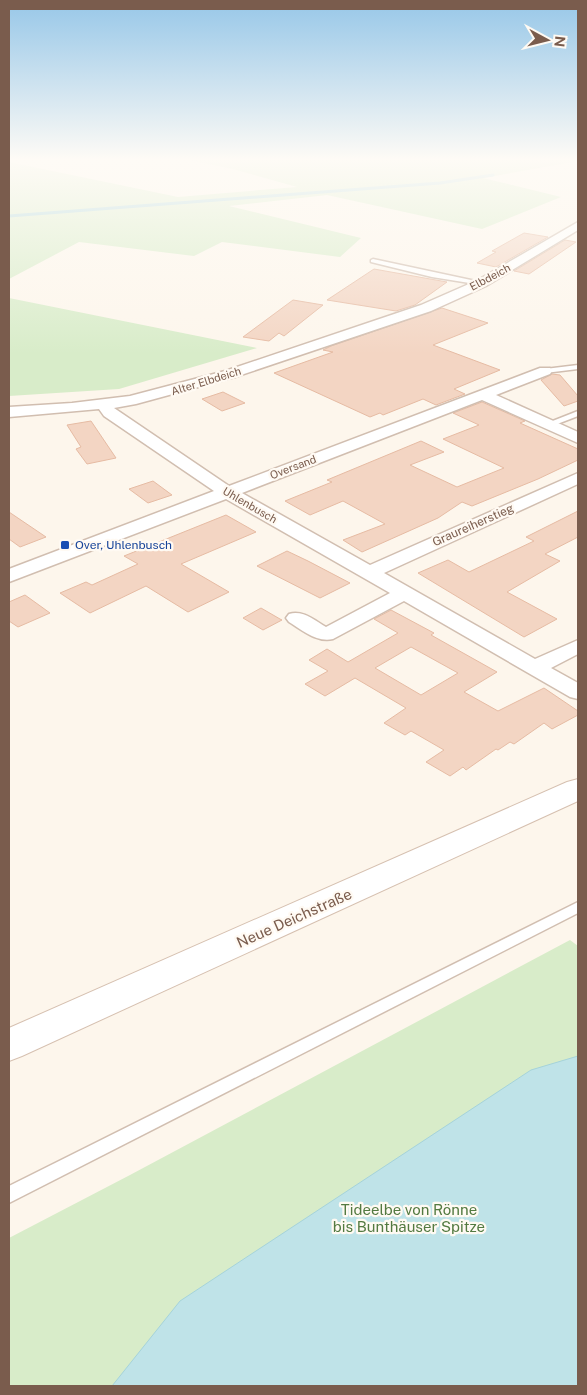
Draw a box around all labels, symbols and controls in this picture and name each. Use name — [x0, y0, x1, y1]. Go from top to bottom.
north arrow — [522, 15, 572, 65]
text: N — [551, 35, 569, 48]
street label: Elbdeich — [468, 261, 512, 293]
street label: Alter Elbdeich — [170, 365, 242, 397]
street label: Oversand — [268, 453, 318, 481]
street label: Uhlenbusch — [221, 485, 279, 525]
street label: Graureiherstieg — [430, 501, 516, 549]
place label: Over, Uhlenbusch — [75, 538, 172, 552]
marker: Over, Uhlenbusch — [59, 539, 71, 551]
street label: Neue Deichstraße — [234, 885, 354, 951]
park label: Tideelbe von Rönne bis Bunthäuser Spitze — [333, 1201, 485, 1235]

